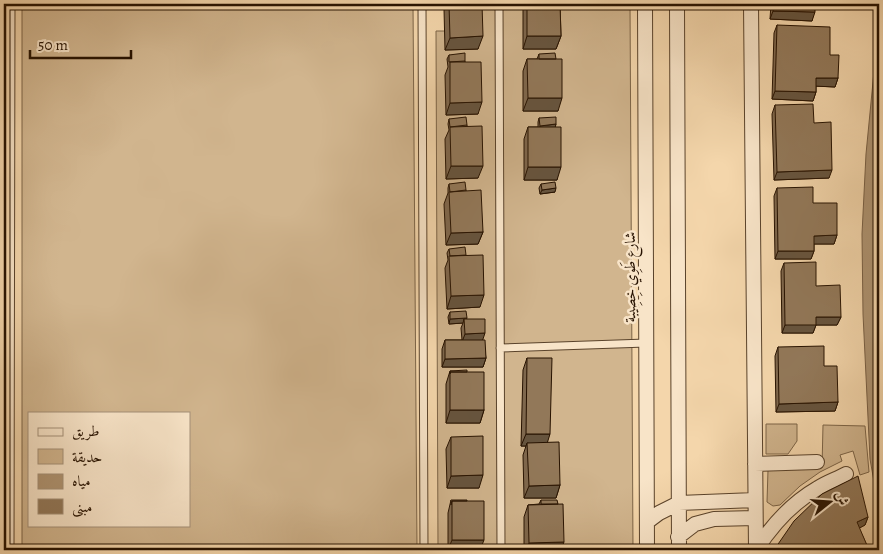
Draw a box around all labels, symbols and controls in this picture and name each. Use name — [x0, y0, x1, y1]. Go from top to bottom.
scale bar — [30, 28, 131, 60]
text: 50 m — [38, 35, 68, 55]
street label: شارع طَوِي خِصِيبة — [619, 232, 643, 322]
legend — [28, 412, 190, 526]
text: طريق — [72, 421, 99, 441]
text: حديقة — [72, 447, 102, 467]
text: مياه — [72, 471, 90, 491]
north arrow — [806, 476, 856, 526]
text: ش — [831, 489, 853, 508]
text: مبنى — [72, 497, 92, 518]

